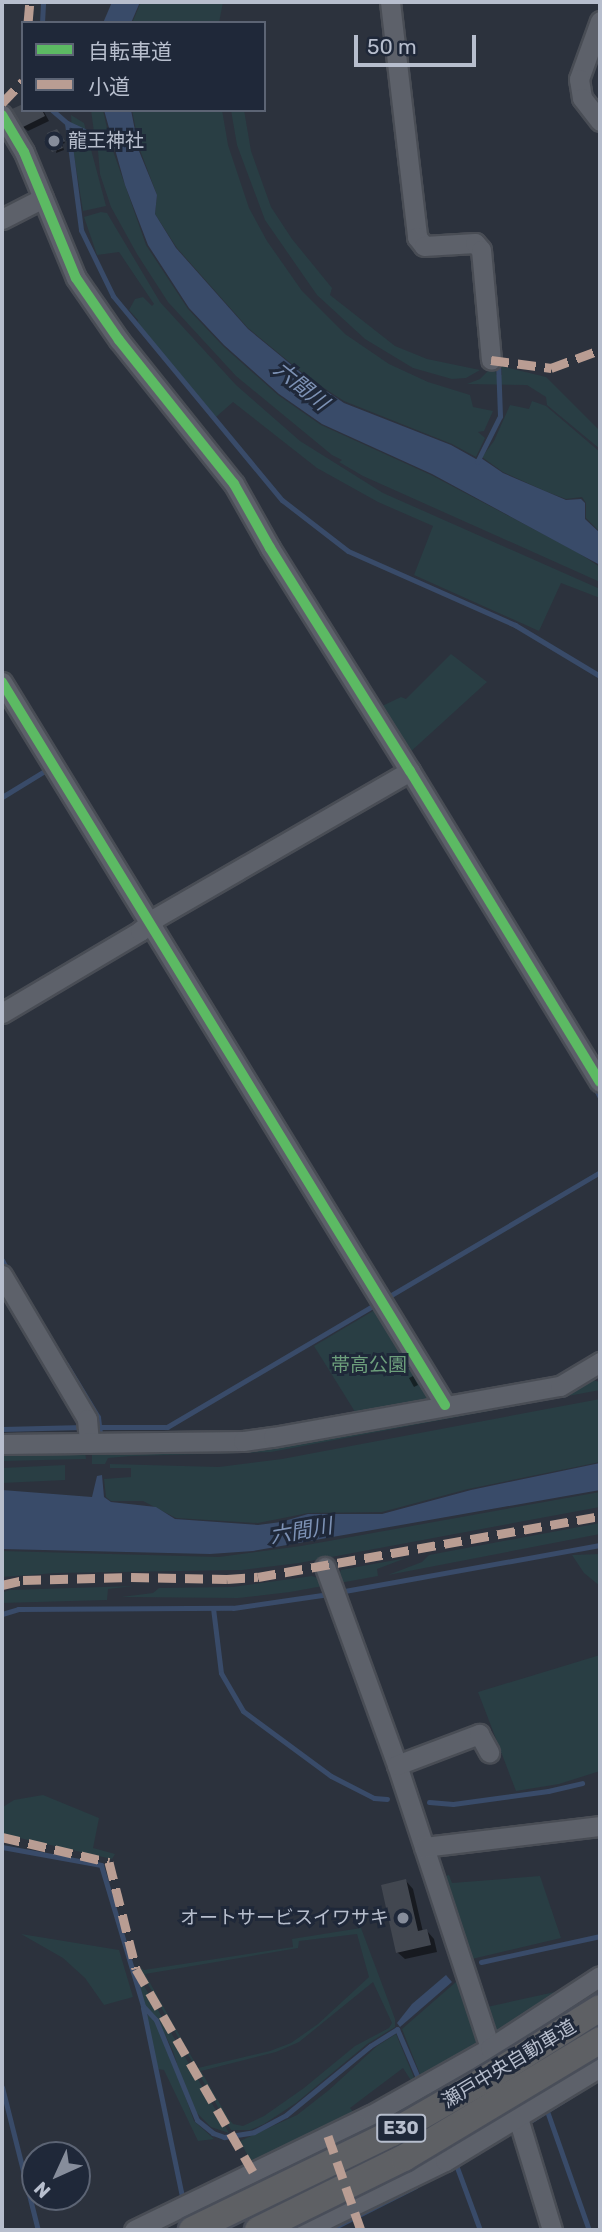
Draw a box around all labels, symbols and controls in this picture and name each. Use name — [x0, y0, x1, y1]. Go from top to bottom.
legend — [21, 21, 266, 112]
scale bar — [357, 21, 480, 65]
text: 50 m — [367, 34, 417, 59]
text: 自転車道 — [88, 39, 172, 64]
text: 小道 — [88, 74, 130, 99]
place label: 龍王神社 — [68, 130, 144, 152]
marker: 龍王神社 — [46, 133, 62, 149]
water label: 六間川 — [269, 356, 333, 416]
park label: 帯高公園 — [331, 1354, 407, 1376]
water label: 六間川 — [268, 1513, 334, 1549]
place label: オートサービスイワサキ — [180, 1907, 389, 1929]
marker: オートサービスイワサキ — [395, 1910, 411, 1926]
street label: 瀬戸中央自動車道 — [438, 2015, 580, 2113]
road number: E30 — [375, 2114, 427, 2142]
north arrow — [21, 2141, 91, 2211]
text: N — [29, 2177, 55, 2203]

